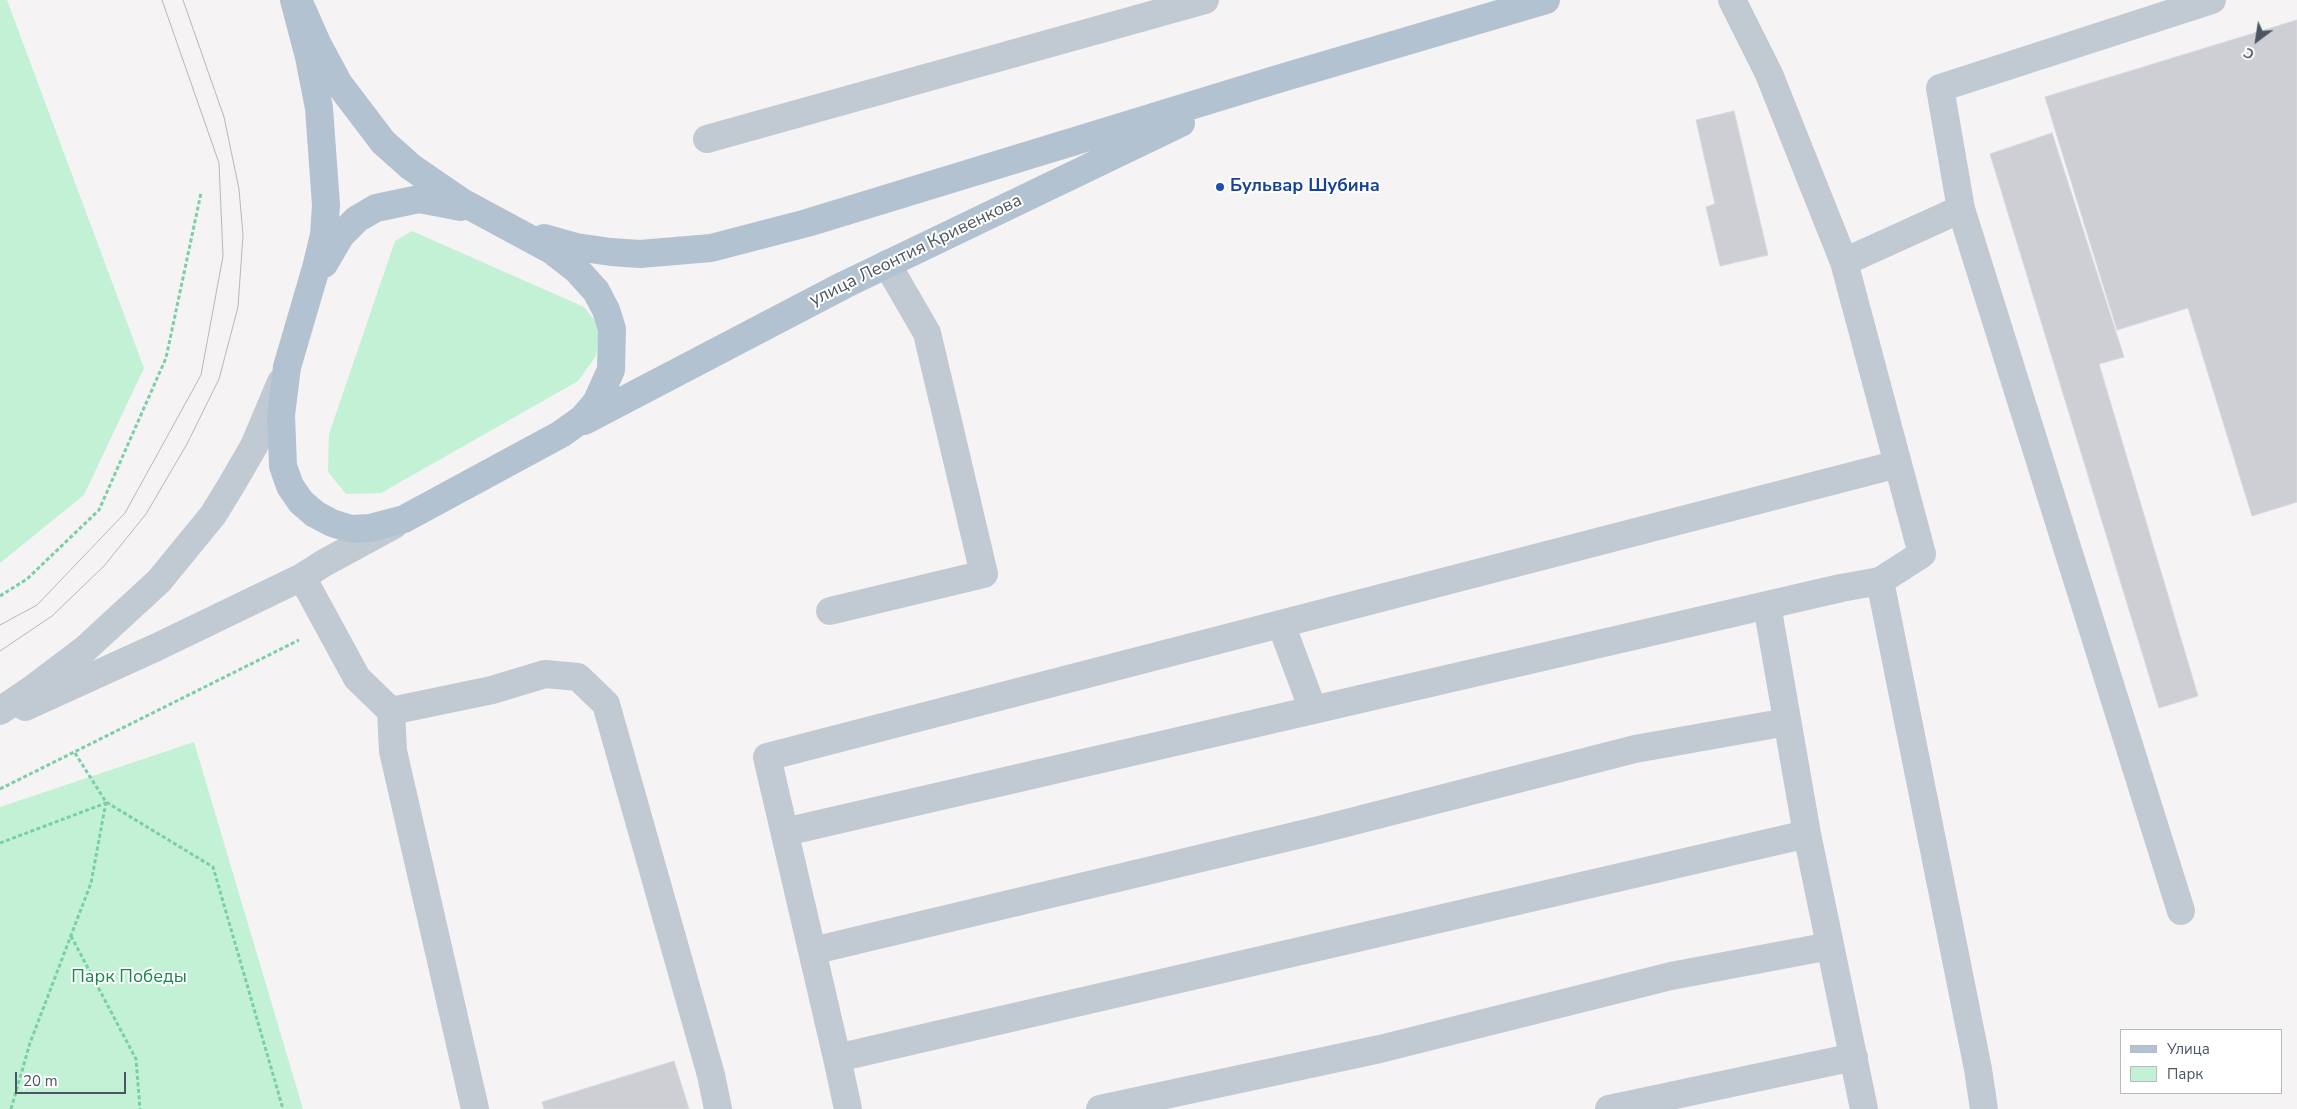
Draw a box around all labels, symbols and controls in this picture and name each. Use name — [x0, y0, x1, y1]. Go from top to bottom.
north arrow — [2232, 15, 2282, 65]
text: С — [2240, 43, 2258, 64]
place label: Бульвар Шубина — [1230, 176, 1380, 198]
marker: Бульвар Шубина — [1214, 181, 1226, 193]
street label: улица Леонтия Кривенкова — [806, 190, 1026, 312]
park label: Парк Победы — [71, 967, 187, 989]
legend — [2120, 1029, 2282, 1094]
text: Улица — [2167, 1039, 2210, 1059]
scale bar — [18, 1062, 129, 1094]
text: Парк — [2167, 1064, 2203, 1084]
text: 20 m — [23, 1071, 58, 1091]

